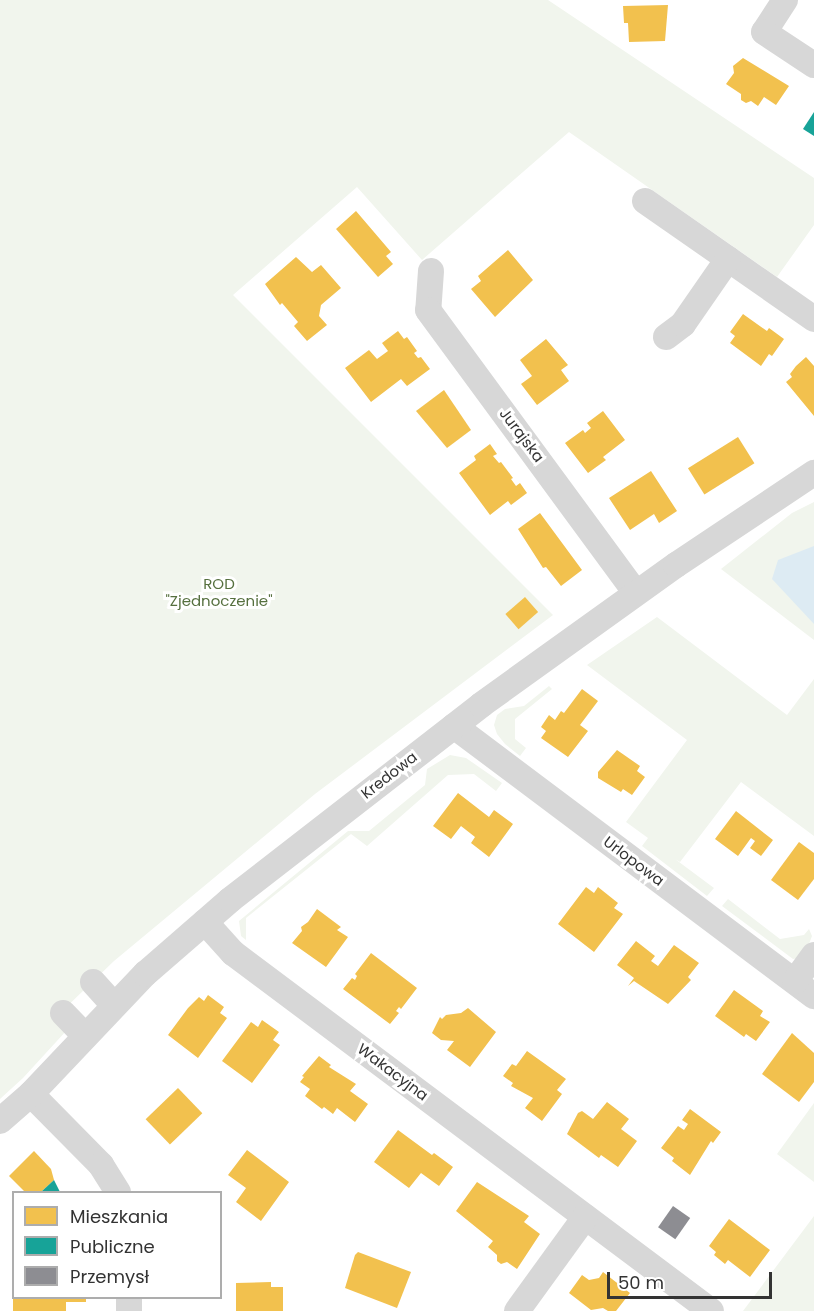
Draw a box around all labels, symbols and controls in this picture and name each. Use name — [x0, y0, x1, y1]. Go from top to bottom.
street label: Jurajska — [496, 405, 548, 465]
park label: ROD "Zjednoczenie" — [165, 574, 273, 609]
street label: Kredowa — [357, 748, 421, 802]
street label: Urlopowa — [600, 832, 668, 890]
street label: Wakacyjna — [354, 1040, 432, 1104]
legend — [12, 1191, 222, 1299]
text: Mieszkania — [70, 1204, 168, 1229]
text: Publiczne — [70, 1234, 155, 1259]
scale bar — [610, 1260, 775, 1298]
text: Przemysł — [70, 1264, 149, 1289]
text: 50 m — [618, 1270, 664, 1295]

